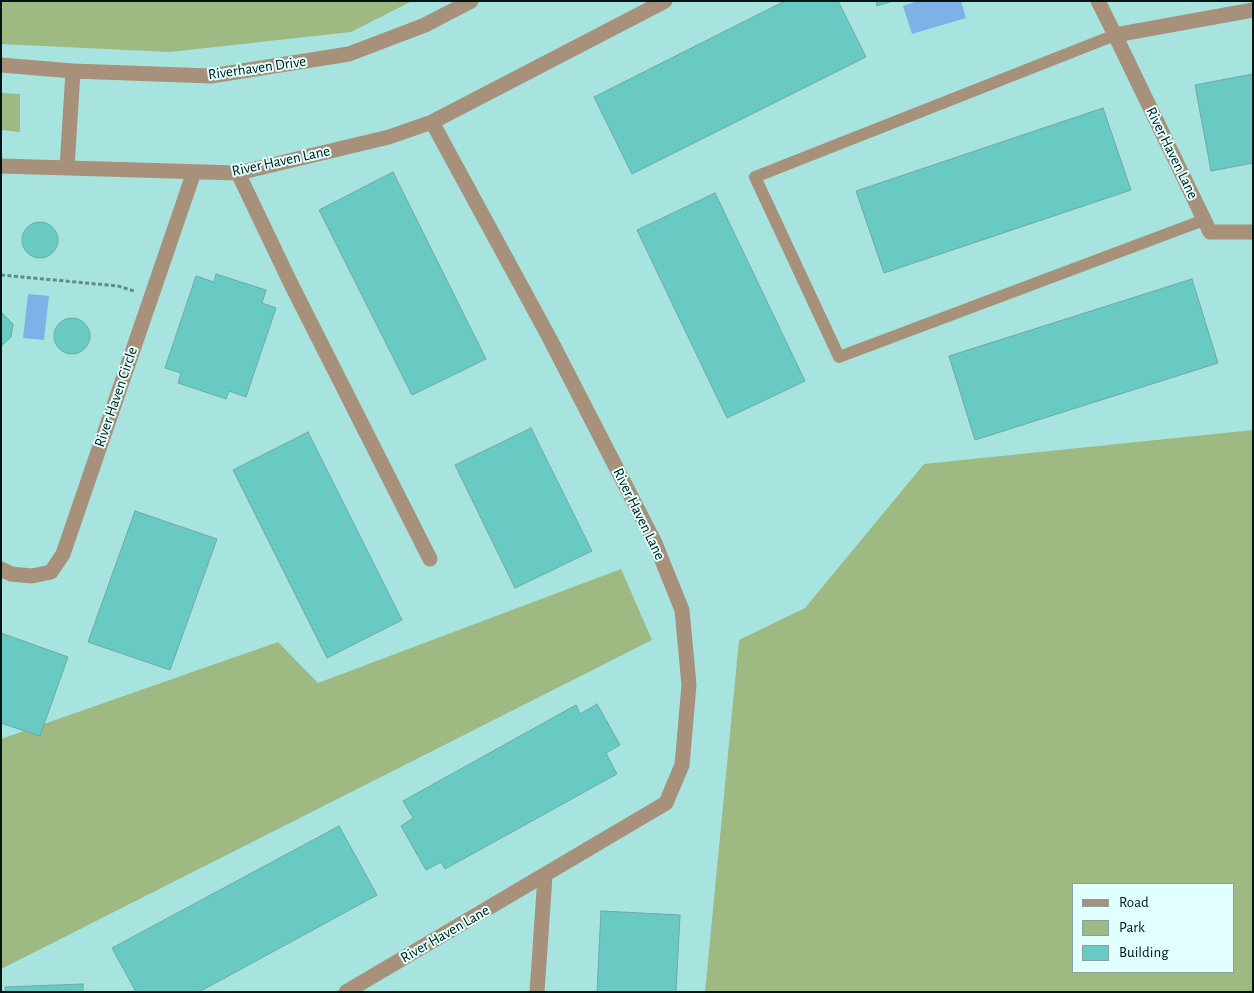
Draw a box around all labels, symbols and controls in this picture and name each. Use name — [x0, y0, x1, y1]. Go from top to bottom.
street label: Riverhaven Drive — [207, 52, 307, 84]
street label: River Haven Lane — [1142, 104, 1202, 202]
street label: River Haven Lane — [230, 142, 332, 180]
street label: River Haven Circle — [90, 344, 142, 450]
street label: River Haven Lane — [609, 465, 669, 563]
legend — [1072, 883, 1234, 973]
text: Road — [1119, 895, 1149, 910]
street label: River Haven Lane — [397, 901, 493, 967]
text: Park — [1119, 920, 1145, 935]
text: Building — [1119, 945, 1169, 960]

